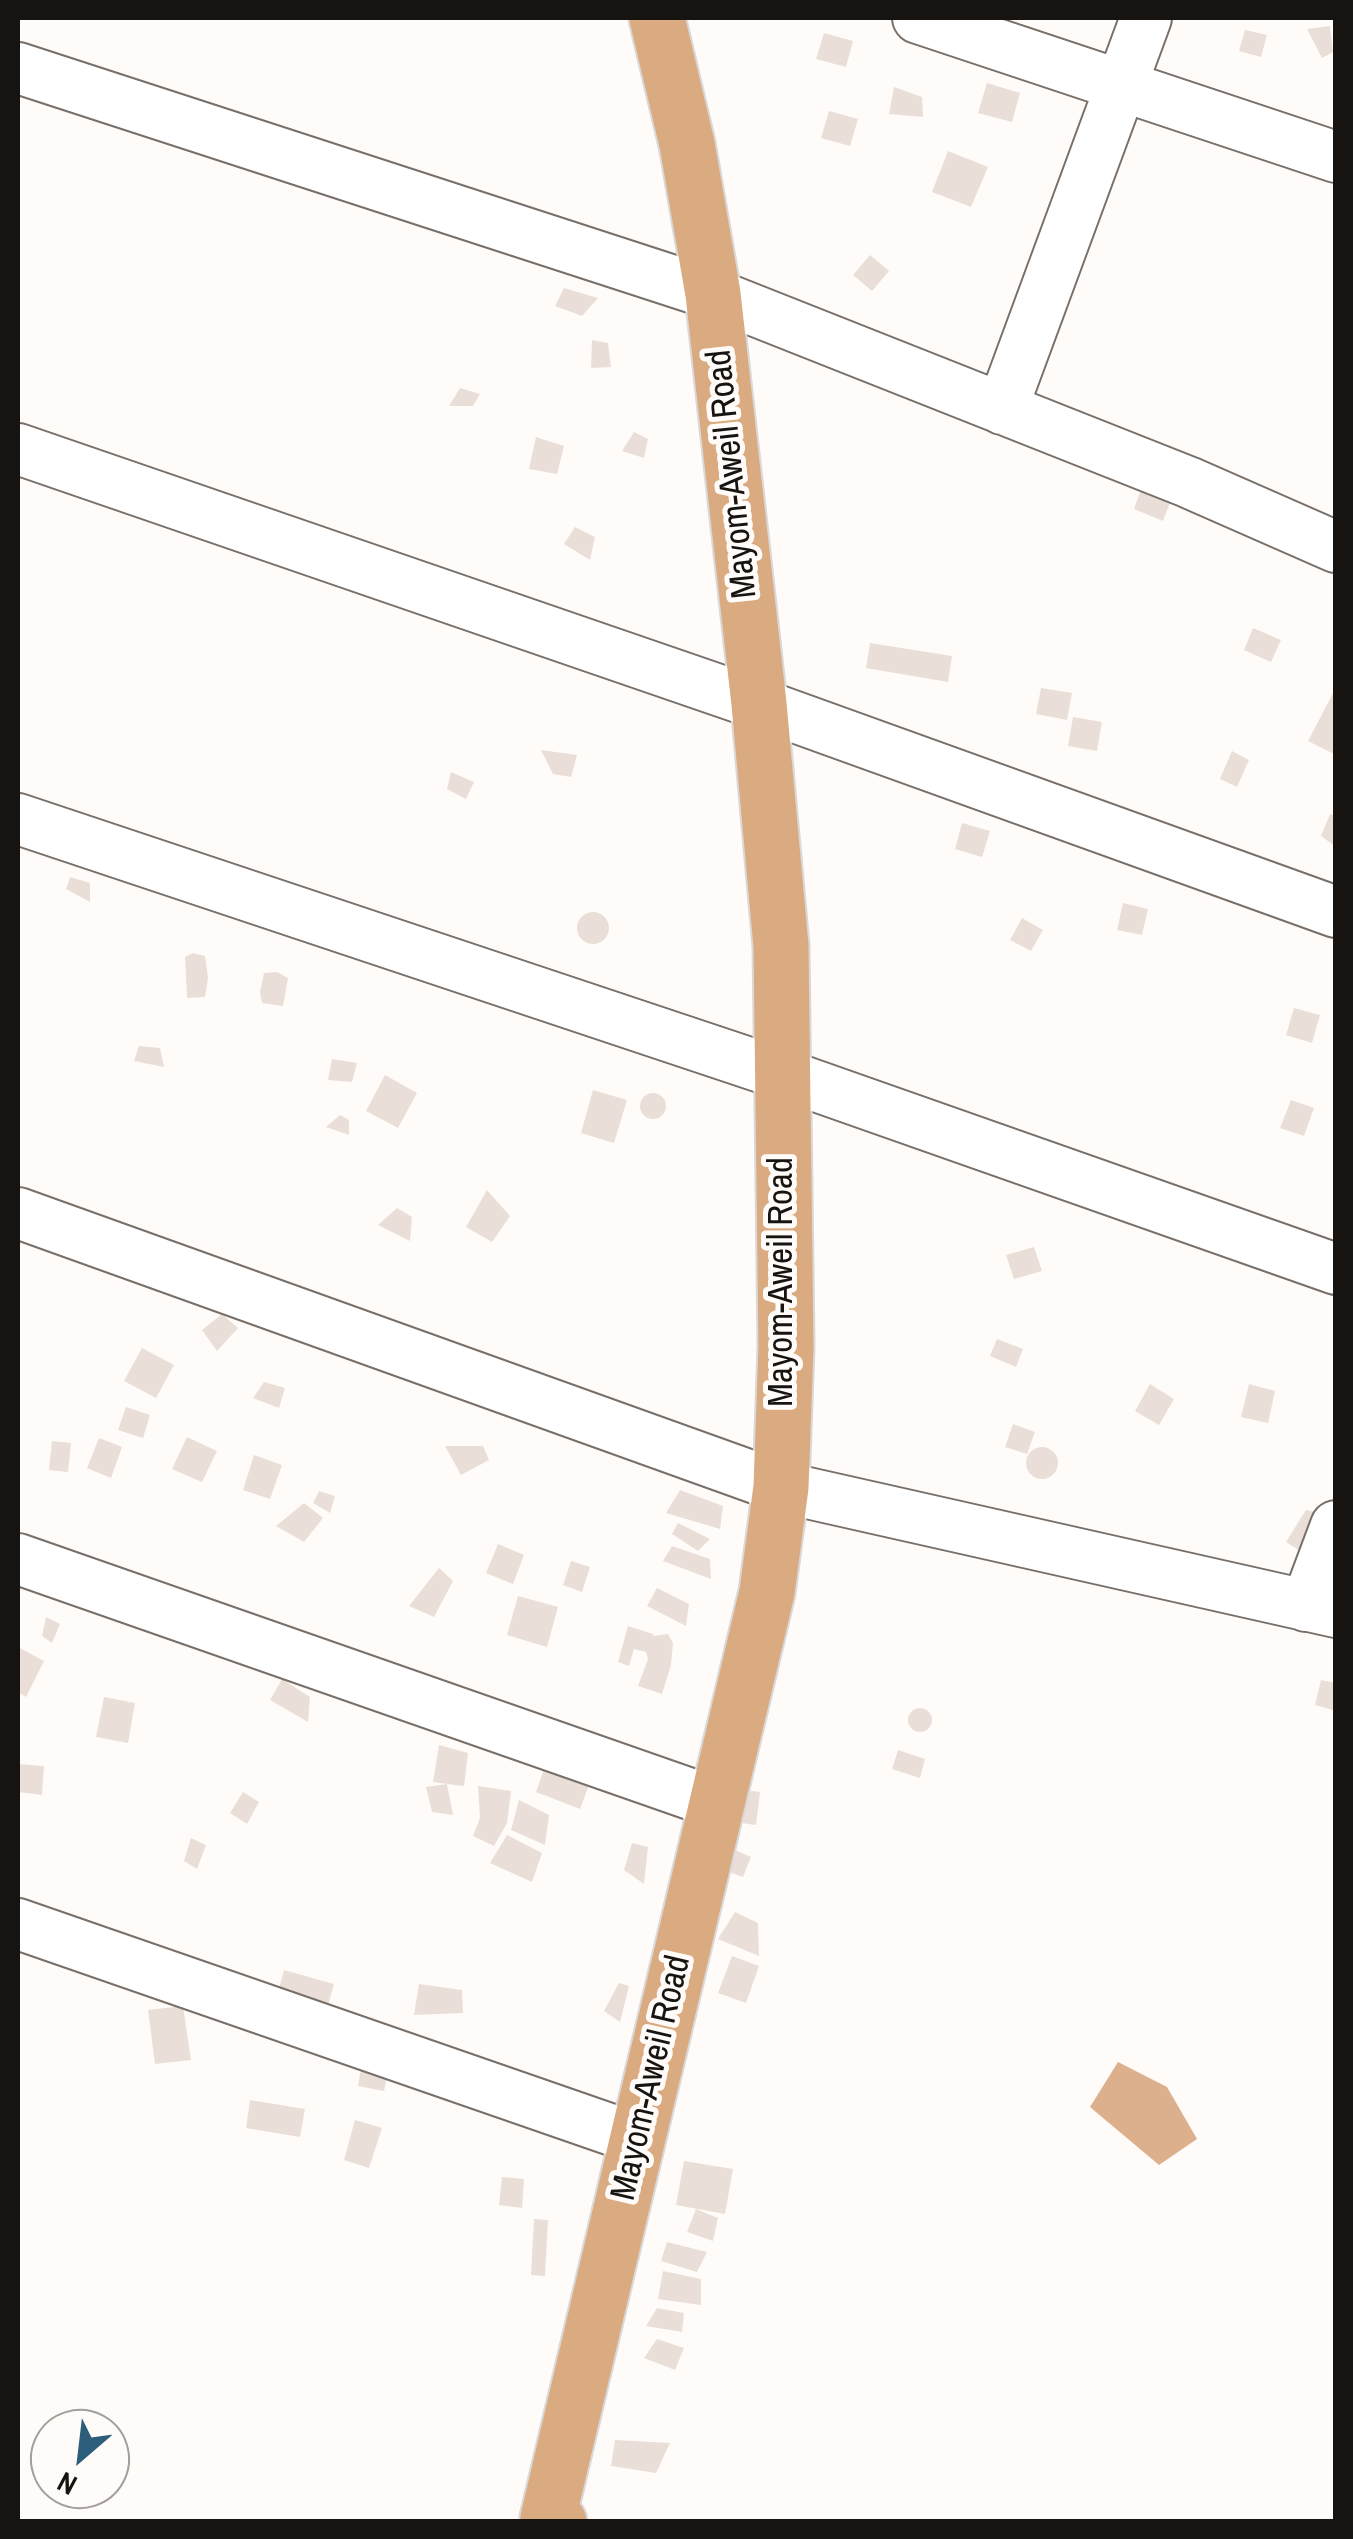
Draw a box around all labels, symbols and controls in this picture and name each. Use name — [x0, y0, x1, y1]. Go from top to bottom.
street label: Mayom-Aweil Road — [699, 348, 767, 600]
street label: Mayom-Aweil Road — [762, 1157, 804, 1407]
street label: Mayom-Aweil Road — [603, 1952, 701, 2204]
north arrow — [30, 2409, 130, 2509]
text: N — [51, 2463, 83, 2504]

